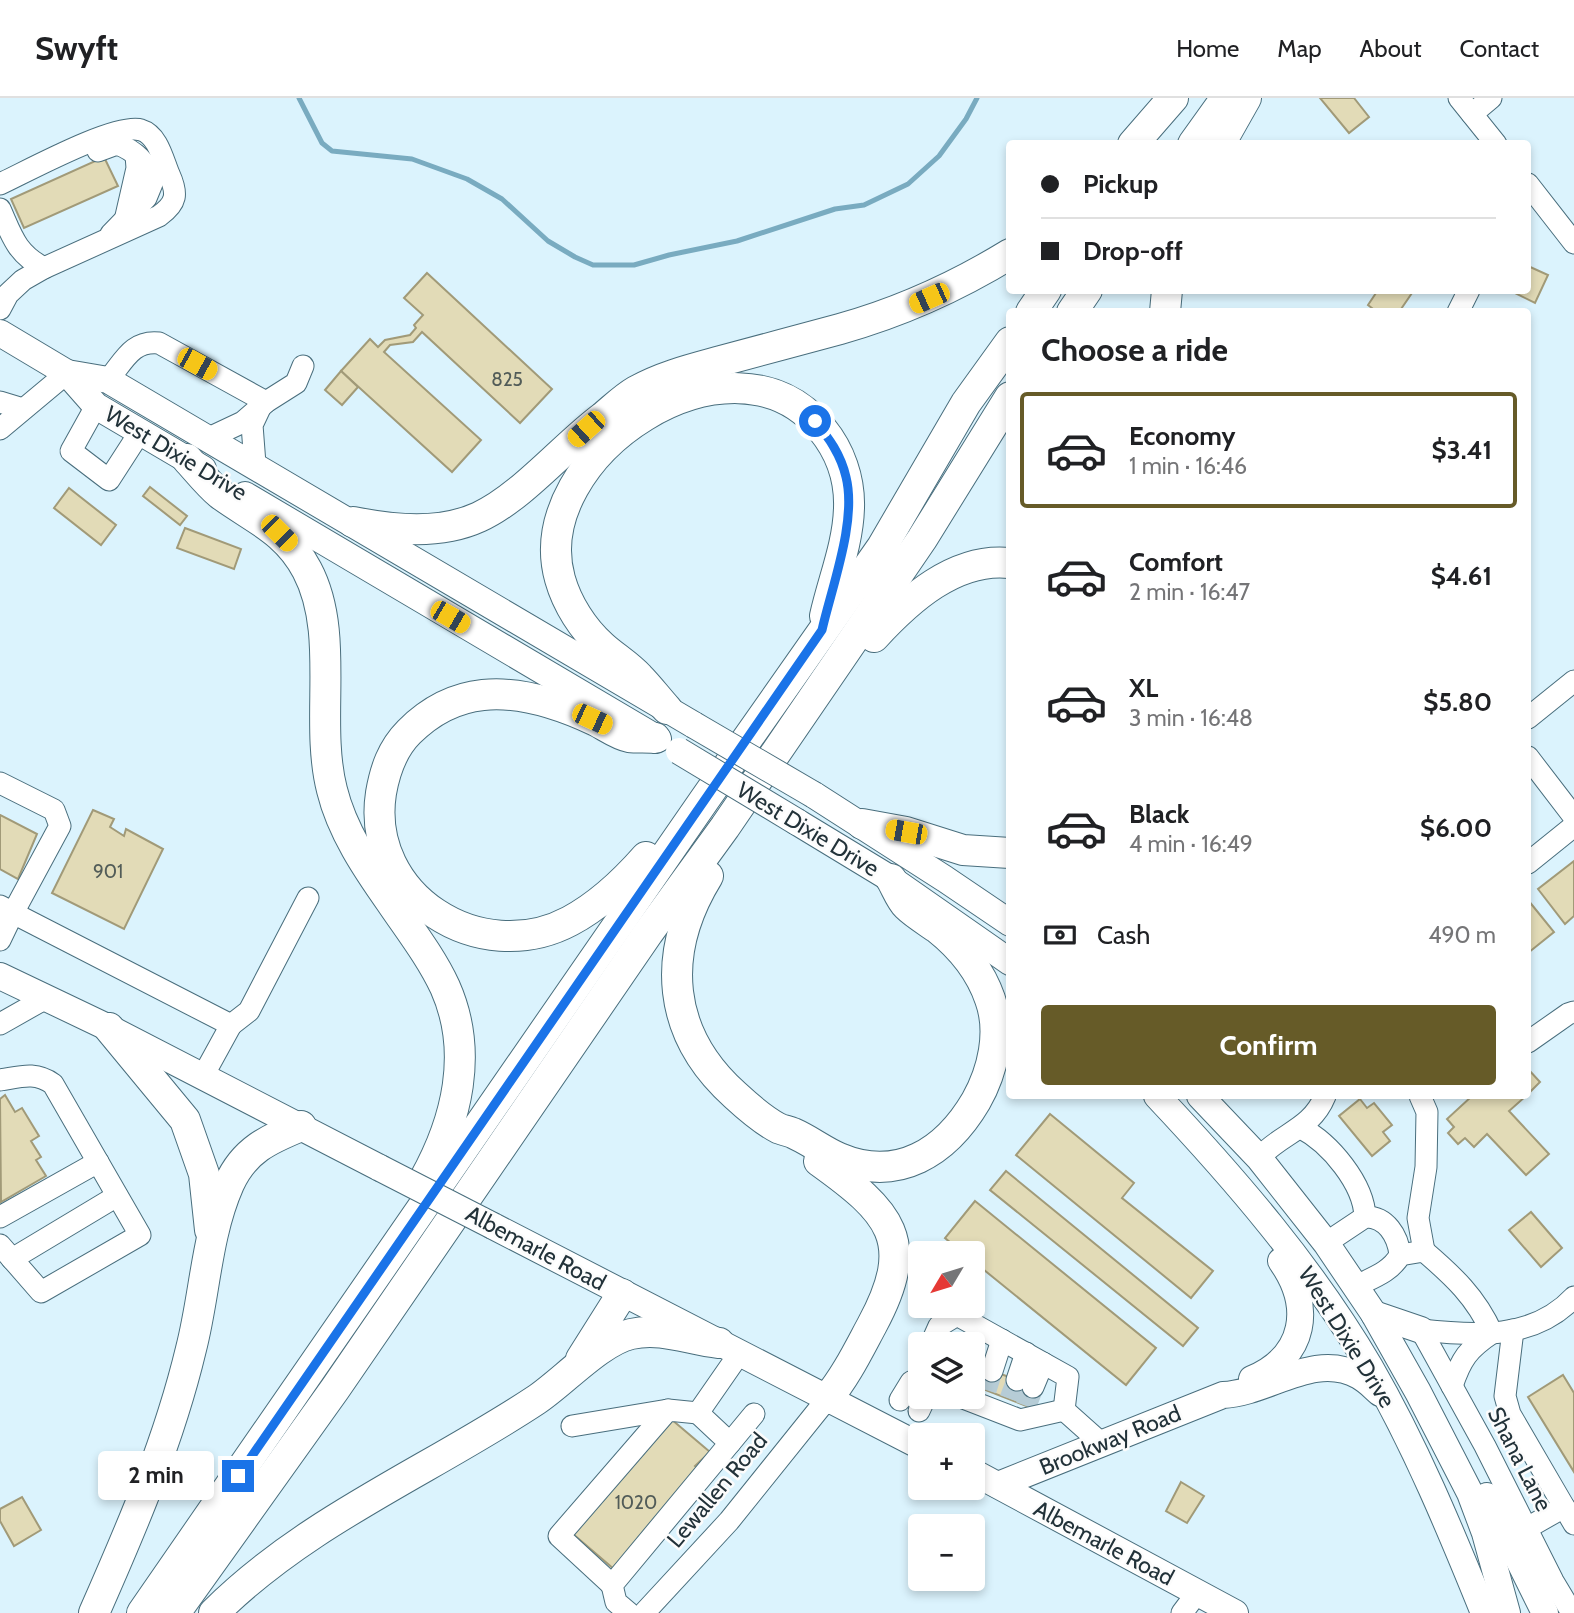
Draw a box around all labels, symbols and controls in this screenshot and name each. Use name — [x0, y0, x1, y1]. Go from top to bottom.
text: Swyft — [35, 28, 118, 68]
text: Home — [1176, 34, 1239, 63]
text: Map — [1277, 34, 1322, 63]
text: About — [1360, 34, 1422, 63]
text: Contact — [1460, 34, 1539, 63]
text: Pickup — [1083, 168, 1158, 200]
text: Drop-off — [1083, 235, 1183, 267]
car — [906, 280, 953, 316]
text: Choose a ride — [1041, 330, 1228, 369]
car — [174, 345, 221, 383]
house number: 825 — [491, 368, 523, 391]
street label: West Dixie Drive — [100, 400, 252, 507]
route start — [799, 405, 831, 437]
car — [564, 407, 609, 451]
icon: car — [1045, 419, 1108, 482]
text: Economy — [1129, 420, 1235, 452]
text: $3.41 — [1432, 434, 1492, 466]
text: 1 min · 16:46 — [1129, 452, 1247, 480]
car — [257, 511, 302, 555]
icon: car — [1045, 545, 1108, 608]
text: Comfort — [1129, 546, 1223, 578]
text: $4.61 — [1431, 560, 1492, 592]
text: 2 min · 16:47 — [1129, 578, 1250, 606]
car — [427, 597, 474, 637]
icon: car — [1045, 671, 1108, 734]
text: XL — [1129, 672, 1158, 704]
text: $5.80 — [1423, 686, 1492, 718]
car — [569, 701, 616, 737]
text: 3 min · 16:48 — [1129, 704, 1253, 732]
street label: West Dixie Drive — [732, 776, 884, 883]
icon: car — [1045, 797, 1108, 860]
text: Black — [1129, 798, 1189, 830]
text: $6.00 — [1420, 812, 1492, 844]
car — [884, 818, 929, 846]
text: 4 min · 16:49 — [1129, 830, 1253, 858]
house number: 901 — [93, 860, 123, 883]
icon: cash — [1041, 916, 1079, 954]
text: Cash — [1097, 919, 1150, 951]
text: 490 m — [1428, 921, 1496, 949]
button: Confirm — [1041, 1005, 1496, 1085]
street label: Albemarle Road — [461, 1199, 611, 1297]
north arrow — [908, 1241, 985, 1318]
map controls — [908, 1241, 985, 1591]
street label: West Dixie Drive — [1293, 1261, 1402, 1413]
button: layers — [908, 1332, 985, 1409]
street label: Brookway Road — [1035, 1399, 1185, 1481]
street label: Shana Lane — [1482, 1402, 1558, 1516]
button: + — [908, 1423, 985, 1500]
street label: Lewallen Road — [661, 1427, 773, 1553]
callout: 2 min — [98, 1452, 214, 1500]
route end — [222, 1460, 254, 1492]
text: 2 min — [128, 1461, 184, 1489]
house number: 1020 — [615, 1491, 657, 1514]
street label: Albemarle Road — [1029, 1494, 1179, 1592]
button: − — [908, 1514, 985, 1591]

